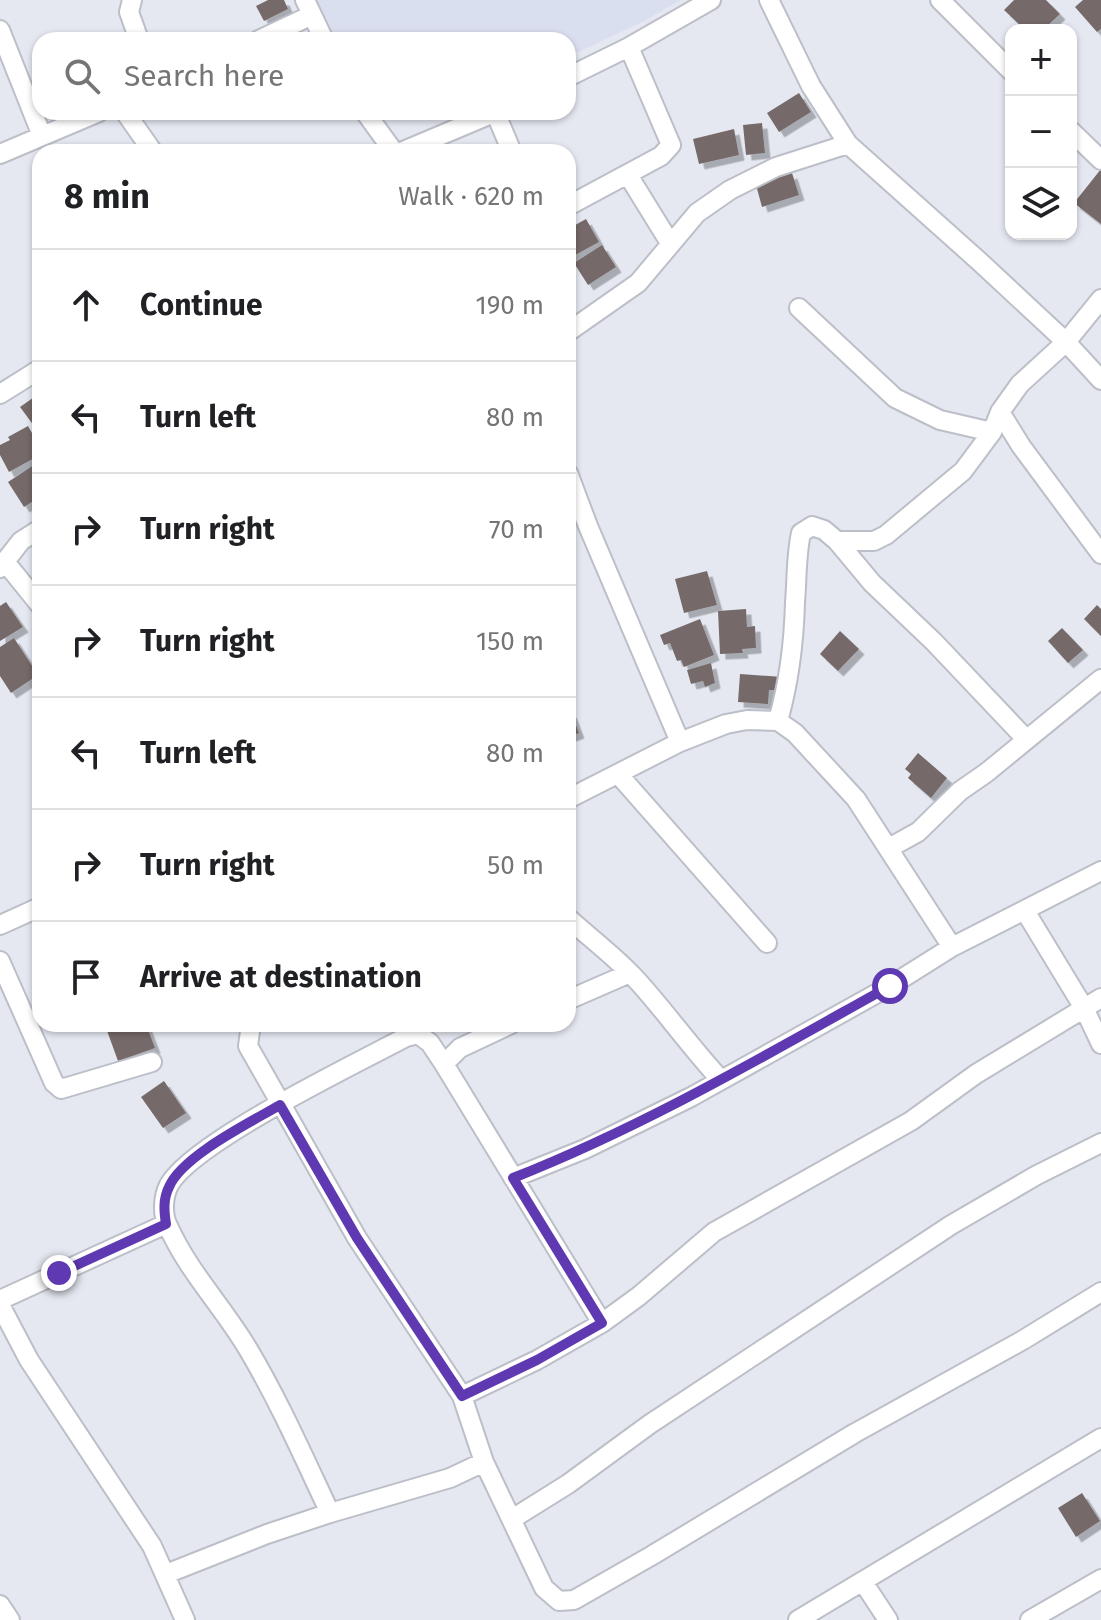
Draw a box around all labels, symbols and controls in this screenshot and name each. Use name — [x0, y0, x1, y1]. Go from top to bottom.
map controls — [1005, 24, 1077, 240]
button: + — [1005, 24, 1077, 96]
search box — [32, 32, 576, 120]
icon: search — [60, 54, 104, 98]
text: Search here — [124, 58, 284, 94]
button: − — [1005, 96, 1077, 168]
button: layers — [1005, 168, 1077, 240]
text: 8 min — [64, 176, 150, 217]
text: Walk · 620 m — [398, 181, 544, 212]
icon: ahead — [64, 283, 108, 327]
text: Continue — [140, 287, 263, 323]
text: 190 m — [475, 290, 544, 321]
icon: left — [64, 395, 108, 439]
text: Turn left — [140, 399, 256, 435]
text: 80 m — [486, 402, 544, 433]
icon: right — [64, 507, 108, 551]
text: Turn right — [140, 511, 275, 547]
text: 70 m — [489, 514, 544, 545]
icon: right — [64, 619, 108, 663]
text: Turn right — [140, 623, 275, 659]
text: 150 m — [476, 626, 544, 657]
icon: left — [64, 731, 108, 775]
text: Turn left — [140, 735, 256, 771]
text: 80 m — [486, 738, 544, 769]
icon: right — [64, 843, 108, 887]
text: Turn right — [140, 847, 275, 883]
text: 50 m — [487, 850, 544, 881]
icon: arrive — [64, 955, 108, 999]
text: Arrive at destination — [140, 959, 422, 995]
route start — [872, 968, 908, 1004]
route end — [41, 1255, 77, 1291]

